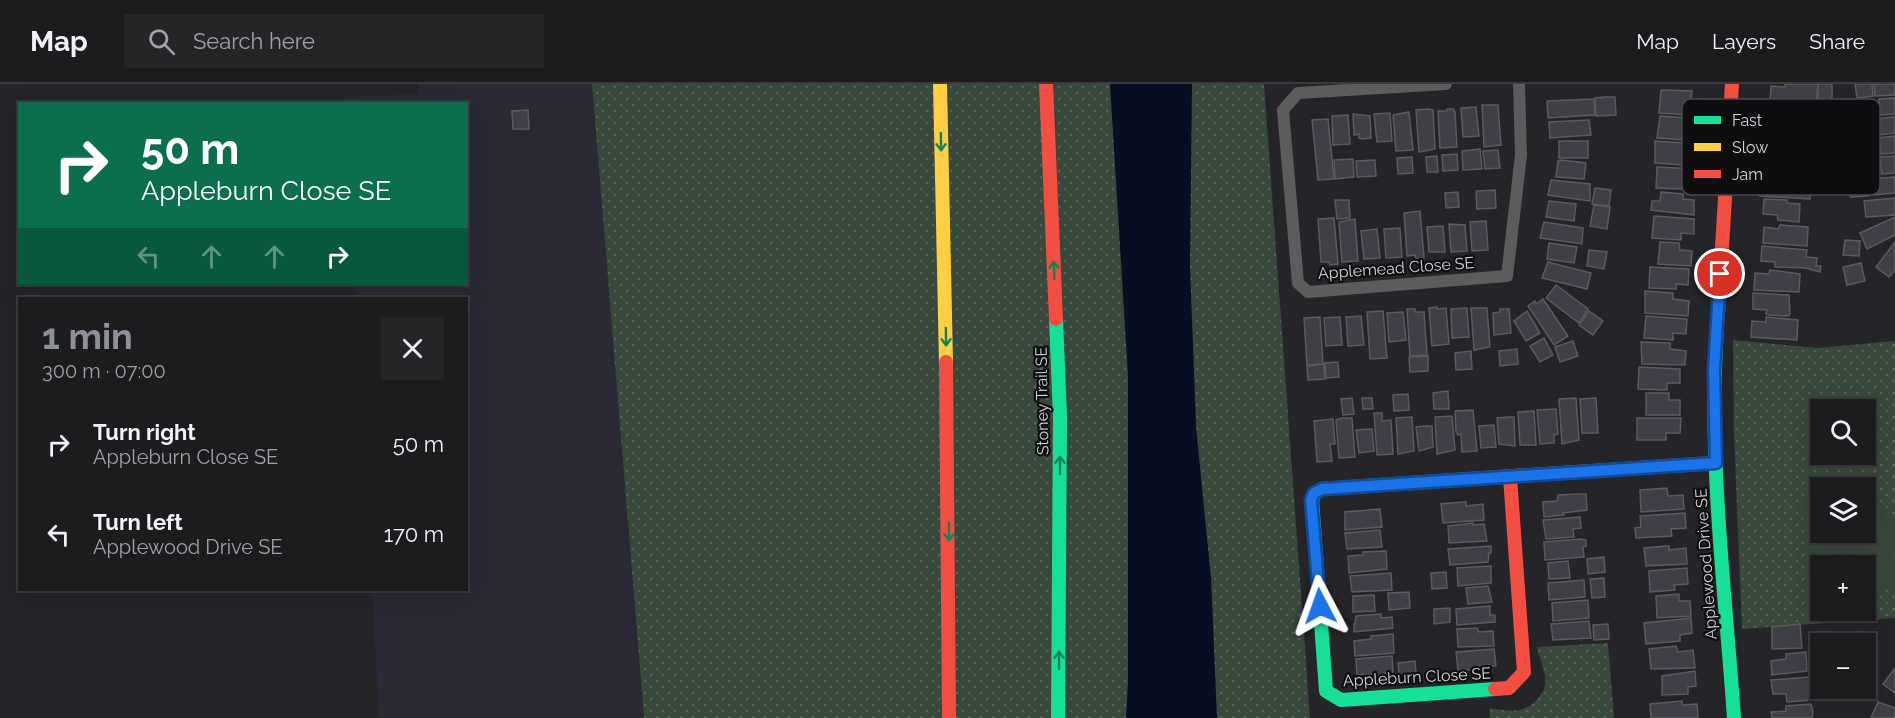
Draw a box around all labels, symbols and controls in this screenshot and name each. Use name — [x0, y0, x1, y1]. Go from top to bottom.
search box — [124, 14, 544, 68]
text: Map — [30, 25, 88, 58]
icon: search — [145, 25, 178, 58]
text: Search here — [193, 28, 315, 54]
text: Map — [1636, 29, 1679, 54]
text: Layers — [1712, 29, 1776, 54]
text: Share — [1809, 29, 1865, 54]
legend — [1682, 99, 1880, 195]
text: Fast — [1732, 111, 1763, 130]
text: 50 m — [141, 125, 239, 174]
icon: right — [42, 126, 120, 204]
one-way arrow — [935, 132, 947, 152]
text: Slow — [1732, 138, 1768, 157]
text: Jam — [1732, 165, 1763, 184]
text: Appleburn Close SE — [141, 175, 391, 206]
icon: left — [132, 240, 165, 273]
icon: ahead — [195, 240, 228, 273]
icon: ahead — [258, 240, 291, 273]
icon: right — [321, 240, 354, 273]
pin — [1694, 248, 1745, 299]
street label: Applemead Close SE — [1317, 253, 1475, 283]
icon: arrive — [1703, 257, 1736, 290]
one-way arrow — [1048, 260, 1059, 280]
text: 1 min — [42, 315, 133, 357]
button: close — [381, 317, 444, 380]
one-way arrow — [940, 327, 952, 347]
street label: Stoney Trail SE — [1032, 347, 1052, 455]
text: 300 m · 07:00 — [42, 359, 166, 383]
map controls — [1810, 399, 1876, 699]
button: search — [1810, 399, 1876, 465]
text: Turn right — [93, 419, 196, 445]
icon: right — [42, 428, 75, 461]
text: 50 m — [393, 431, 444, 457]
text: Appleburn Close SE — [93, 445, 278, 469]
one-way arrow — [1054, 455, 1066, 475]
button: layers — [1810, 477, 1876, 543]
street label: Applewood Drive SE — [1691, 487, 1721, 640]
text: Turn left — [93, 509, 183, 535]
icon: left — [42, 518, 75, 551]
text: 170 m — [384, 521, 444, 547]
one-way arrow — [943, 522, 955, 542]
text: Applewood Drive SE — [93, 535, 282, 559]
button: + — [1810, 555, 1876, 621]
position arrow — [1288, 574, 1352, 638]
button: − — [1810, 633, 1876, 699]
one-way arrow — [1053, 650, 1065, 670]
street label: Appleburn Close SE — [1342, 664, 1492, 690]

